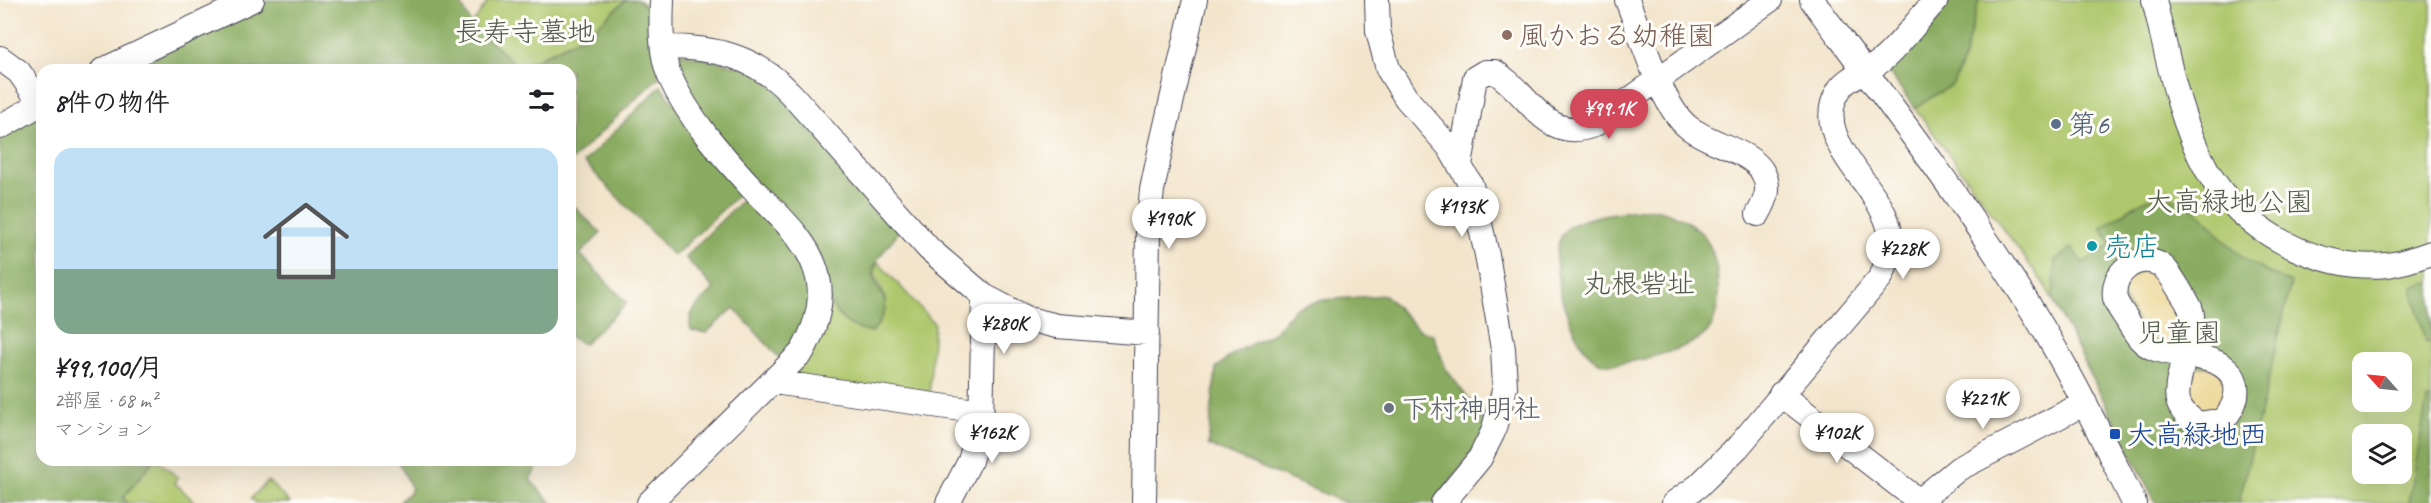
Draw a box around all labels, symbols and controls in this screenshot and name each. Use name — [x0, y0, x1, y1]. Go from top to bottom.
park label: 長寿寺墓地 — [455, 14, 595, 49]
place label: 風かおる幼稚園 — [1519, 18, 1715, 53]
marker: 風かおる幼稚園 — [1500, 28, 1514, 42]
icon: filters — [525, 84, 558, 117]
text: 8件の物件 — [54, 86, 170, 119]
pin: ¥99.1K — [1560, 89, 1658, 140]
text: ¥99.1K — [1584, 96, 1634, 121]
place label: 第6 — [2068, 107, 2110, 142]
marker: 第6 — [2049, 117, 2063, 131]
park label: 大高緑地公園 — [2145, 184, 2313, 219]
icon: home — [252, 187, 360, 295]
pin: ¥193K — [1420, 187, 1504, 238]
text: ¥193K — [1439, 194, 1485, 219]
pin: ¥190K — [1127, 199, 1211, 250]
text: ¥190K — [1146, 206, 1192, 231]
pin: ¥228K — [1861, 229, 1945, 280]
place label: 売店 — [2104, 229, 2160, 264]
text: ¥228K — [1880, 236, 1926, 261]
marker: 売店 — [2085, 239, 2099, 253]
park label: 丸根砦址 — [1583, 266, 1695, 301]
pin: ¥280K — [962, 304, 1046, 355]
text: ¥280K — [981, 311, 1027, 336]
park label: 児童園 — [2137, 315, 2221, 350]
text: ¥99,100/月 — [54, 351, 163, 384]
north arrow — [2352, 352, 2412, 412]
map controls — [2352, 352, 2412, 484]
pin: ¥221K — [1941, 379, 2025, 430]
text: ¥221K — [1960, 386, 2006, 411]
text: 2部屋 · 68 m² — [54, 388, 157, 413]
place label: 下村神明社 — [1401, 391, 1541, 426]
marker: 下村神明社 — [1382, 401, 1396, 415]
pin: ¥162K — [950, 413, 1034, 464]
pin: ¥102K — [1795, 413, 1879, 464]
text: マンション — [54, 417, 153, 442]
place label: 大高緑地西 — [2127, 417, 2267, 452]
text: ¥162K — [969, 420, 1015, 445]
text: ¥102K — [1814, 420, 1860, 445]
button: layers — [2352, 424, 2412, 484]
marker: 大高緑地西 — [2108, 427, 2122, 441]

